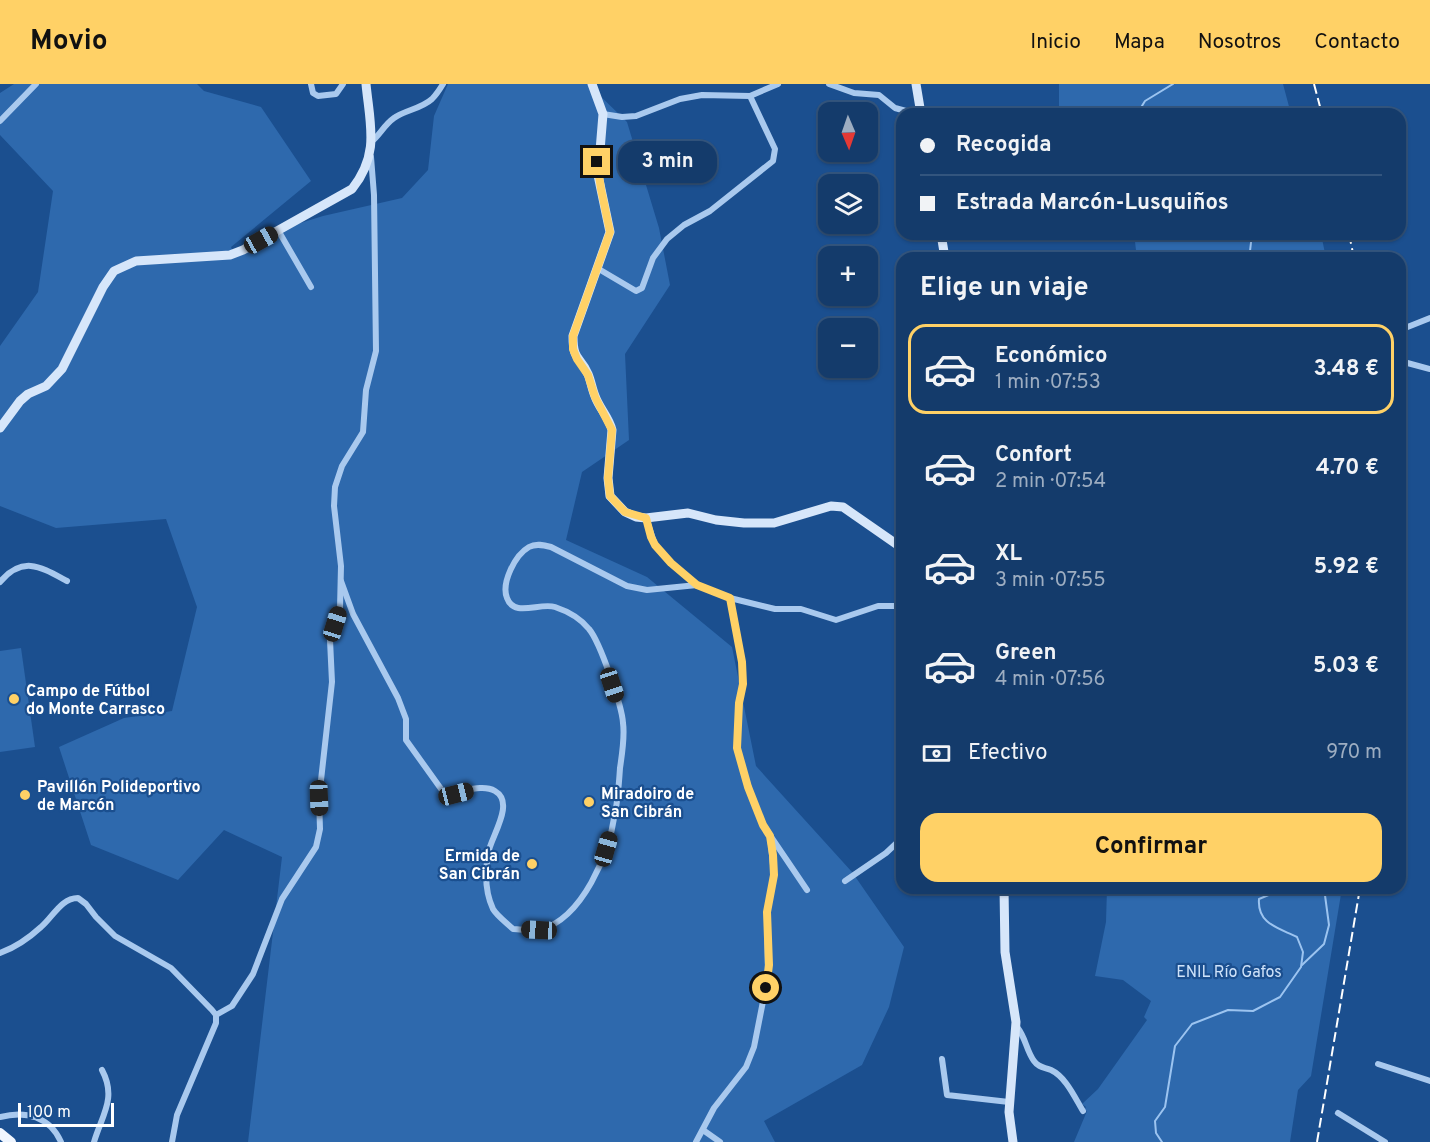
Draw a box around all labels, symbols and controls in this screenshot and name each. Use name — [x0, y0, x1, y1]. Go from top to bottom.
text: Movio — [30, 24, 108, 60]
text: Inicio — [1030, 29, 1081, 56]
text: Mapa — [1114, 29, 1165, 56]
text: Nosotros — [1198, 29, 1281, 56]
text: Contacto — [1314, 29, 1400, 56]
north arrow — [818, 102, 878, 162]
map controls — [818, 102, 878, 378]
text: Recogida — [956, 132, 1051, 159]
callout: 3 min — [618, 141, 717, 183]
route end — [583, 148, 610, 175]
text: 3 min — [641, 149, 694, 175]
button: layers — [818, 174, 878, 234]
text: Estrada Marcón-Lusquiños — [956, 190, 1229, 217]
car — [241, 223, 281, 257]
button: + — [818, 246, 878, 306]
text: Elige un viaje — [920, 271, 1089, 305]
button: − — [818, 318, 878, 378]
icon: car — [923, 342, 977, 396]
text: Económico — [995, 343, 1108, 370]
text: 3.48 € — [1314, 356, 1379, 383]
text: 1 min · 07:53 — [995, 370, 1101, 396]
icon: car — [923, 441, 977, 495]
text: Confort — [995, 442, 1072, 469]
text: 4.70 € — [1316, 455, 1379, 482]
text: 2 min · 07:54 — [995, 469, 1106, 495]
icon: car — [923, 540, 977, 594]
text: XL — [995, 541, 1022, 568]
text: 5.92 € — [1314, 554, 1379, 581]
text: 3 min · 07:55 — [995, 568, 1106, 594]
car — [321, 604, 349, 644]
icon: car — [923, 639, 977, 693]
text: Green — [995, 640, 1057, 667]
text: 5.03 € — [1313, 653, 1379, 680]
car — [598, 665, 626, 705]
text: 4 min · 07:56 — [995, 667, 1106, 693]
place label: Campo de Fútbol do Monte Carrasco — [26, 682, 165, 720]
marker: Campo de Fútbol do Monte Carrasco — [7, 692, 21, 706]
icon: cash — [920, 737, 953, 770]
text: Efectivo — [968, 740, 1048, 767]
text: 970 m — [1326, 740, 1382, 766]
place label: Pavillón Polideportivo de Marcón — [37, 778, 201, 816]
car — [309, 780, 329, 816]
car — [436, 781, 476, 807]
place label: Miradoiro de San Cibrán — [601, 785, 694, 823]
marker: Pavillón Polideportivo de Marcón — [18, 788, 32, 802]
marker: Miradoiro de San Cibrán — [582, 795, 596, 809]
button: Confirmar — [920, 813, 1382, 882]
car — [592, 829, 620, 869]
place label: Ermida de San Cibrán — [439, 847, 520, 885]
marker: Ermida de San Cibrán — [525, 857, 539, 871]
car — [521, 920, 557, 940]
park label: ENIL Río Gafos — [1176, 963, 1282, 983]
route start — [752, 974, 779, 1001]
scale bar — [18, 1100, 114, 1128]
text: 100 m — [27, 1103, 71, 1123]

